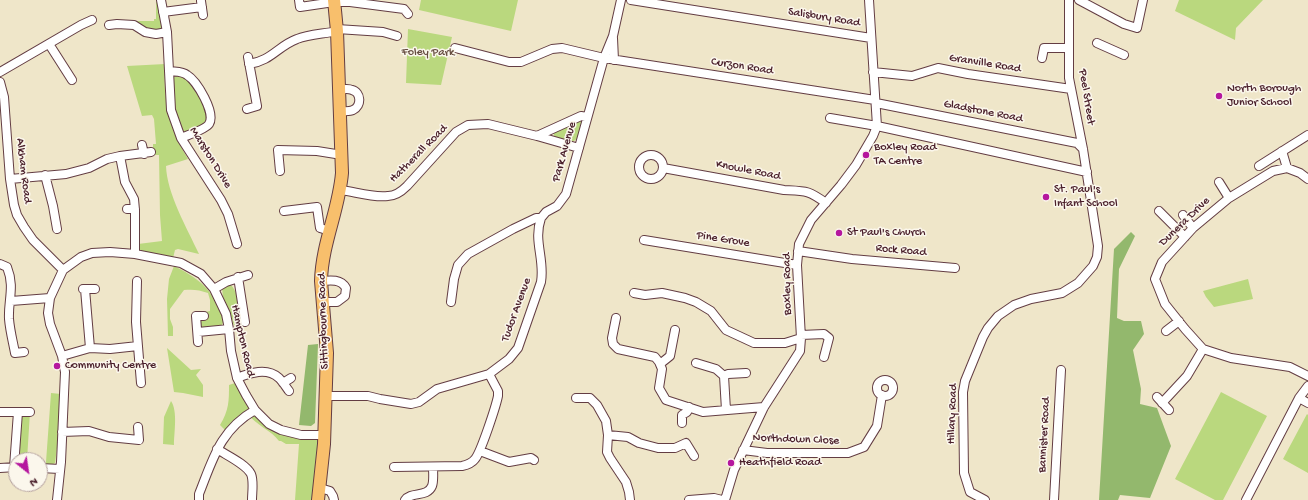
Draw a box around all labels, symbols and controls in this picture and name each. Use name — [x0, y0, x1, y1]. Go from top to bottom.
street label: Salisbury Road — [787, 5, 861, 31]
park label: Foley Park — [402, 46, 454, 60]
street label: Granville Road — [948, 51, 1022, 77]
street label: Curzon Road — [710, 55, 774, 79]
street label: Peel Street — [1074, 68, 1098, 126]
place label: North Borough Junior School — [1227, 82, 1301, 110]
marker: North Borough Junior School — [1214, 91, 1224, 101]
street label: Gladstone Road — [942, 97, 1024, 127]
street label: Park Avenue — [550, 120, 580, 184]
street label: Hatherall Road — [387, 122, 451, 186]
street label: Marston Drive — [185, 125, 235, 191]
street label: Alkham Road — [12, 137, 34, 205]
place label: Boxley Road TA Centre — [874, 141, 936, 169]
marker: Boxley Road TA Centre — [861, 150, 871, 160]
street label: Knowle Road — [714, 158, 782, 184]
place label: St. Paul's Infant School — [1054, 183, 1118, 211]
marker: St. Paul's Infant School — [1041, 192, 1051, 202]
street label: Dunera Drive — [1157, 194, 1213, 250]
place label: St Paul's Church — [847, 226, 926, 240]
marker: St Paul's Church — [834, 228, 844, 238]
street label: Pine Grove — [695, 229, 751, 251]
street label: Rock Road — [875, 242, 927, 260]
street label: Boxley Road — [780, 253, 796, 315]
street label: Sittingbourne Road — [315, 273, 333, 369]
street label: Tudor Avenue — [499, 276, 535, 344]
street label: Hampton Road — [227, 303, 257, 379]
place label: Community Centre — [65, 359, 156, 373]
marker: Community Centre — [52, 361, 62, 371]
street label: Hillary Road — [945, 383, 961, 445]
street label: Bannister Road — [1036, 397, 1054, 473]
street label: Northdown Close — [752, 431, 840, 449]
north arrow — [8, 452, 48, 492]
place label: Heathfield Road — [739, 456, 821, 470]
marker: Heathfield Road — [726, 458, 736, 468]
text: N — [27, 475, 40, 489]

